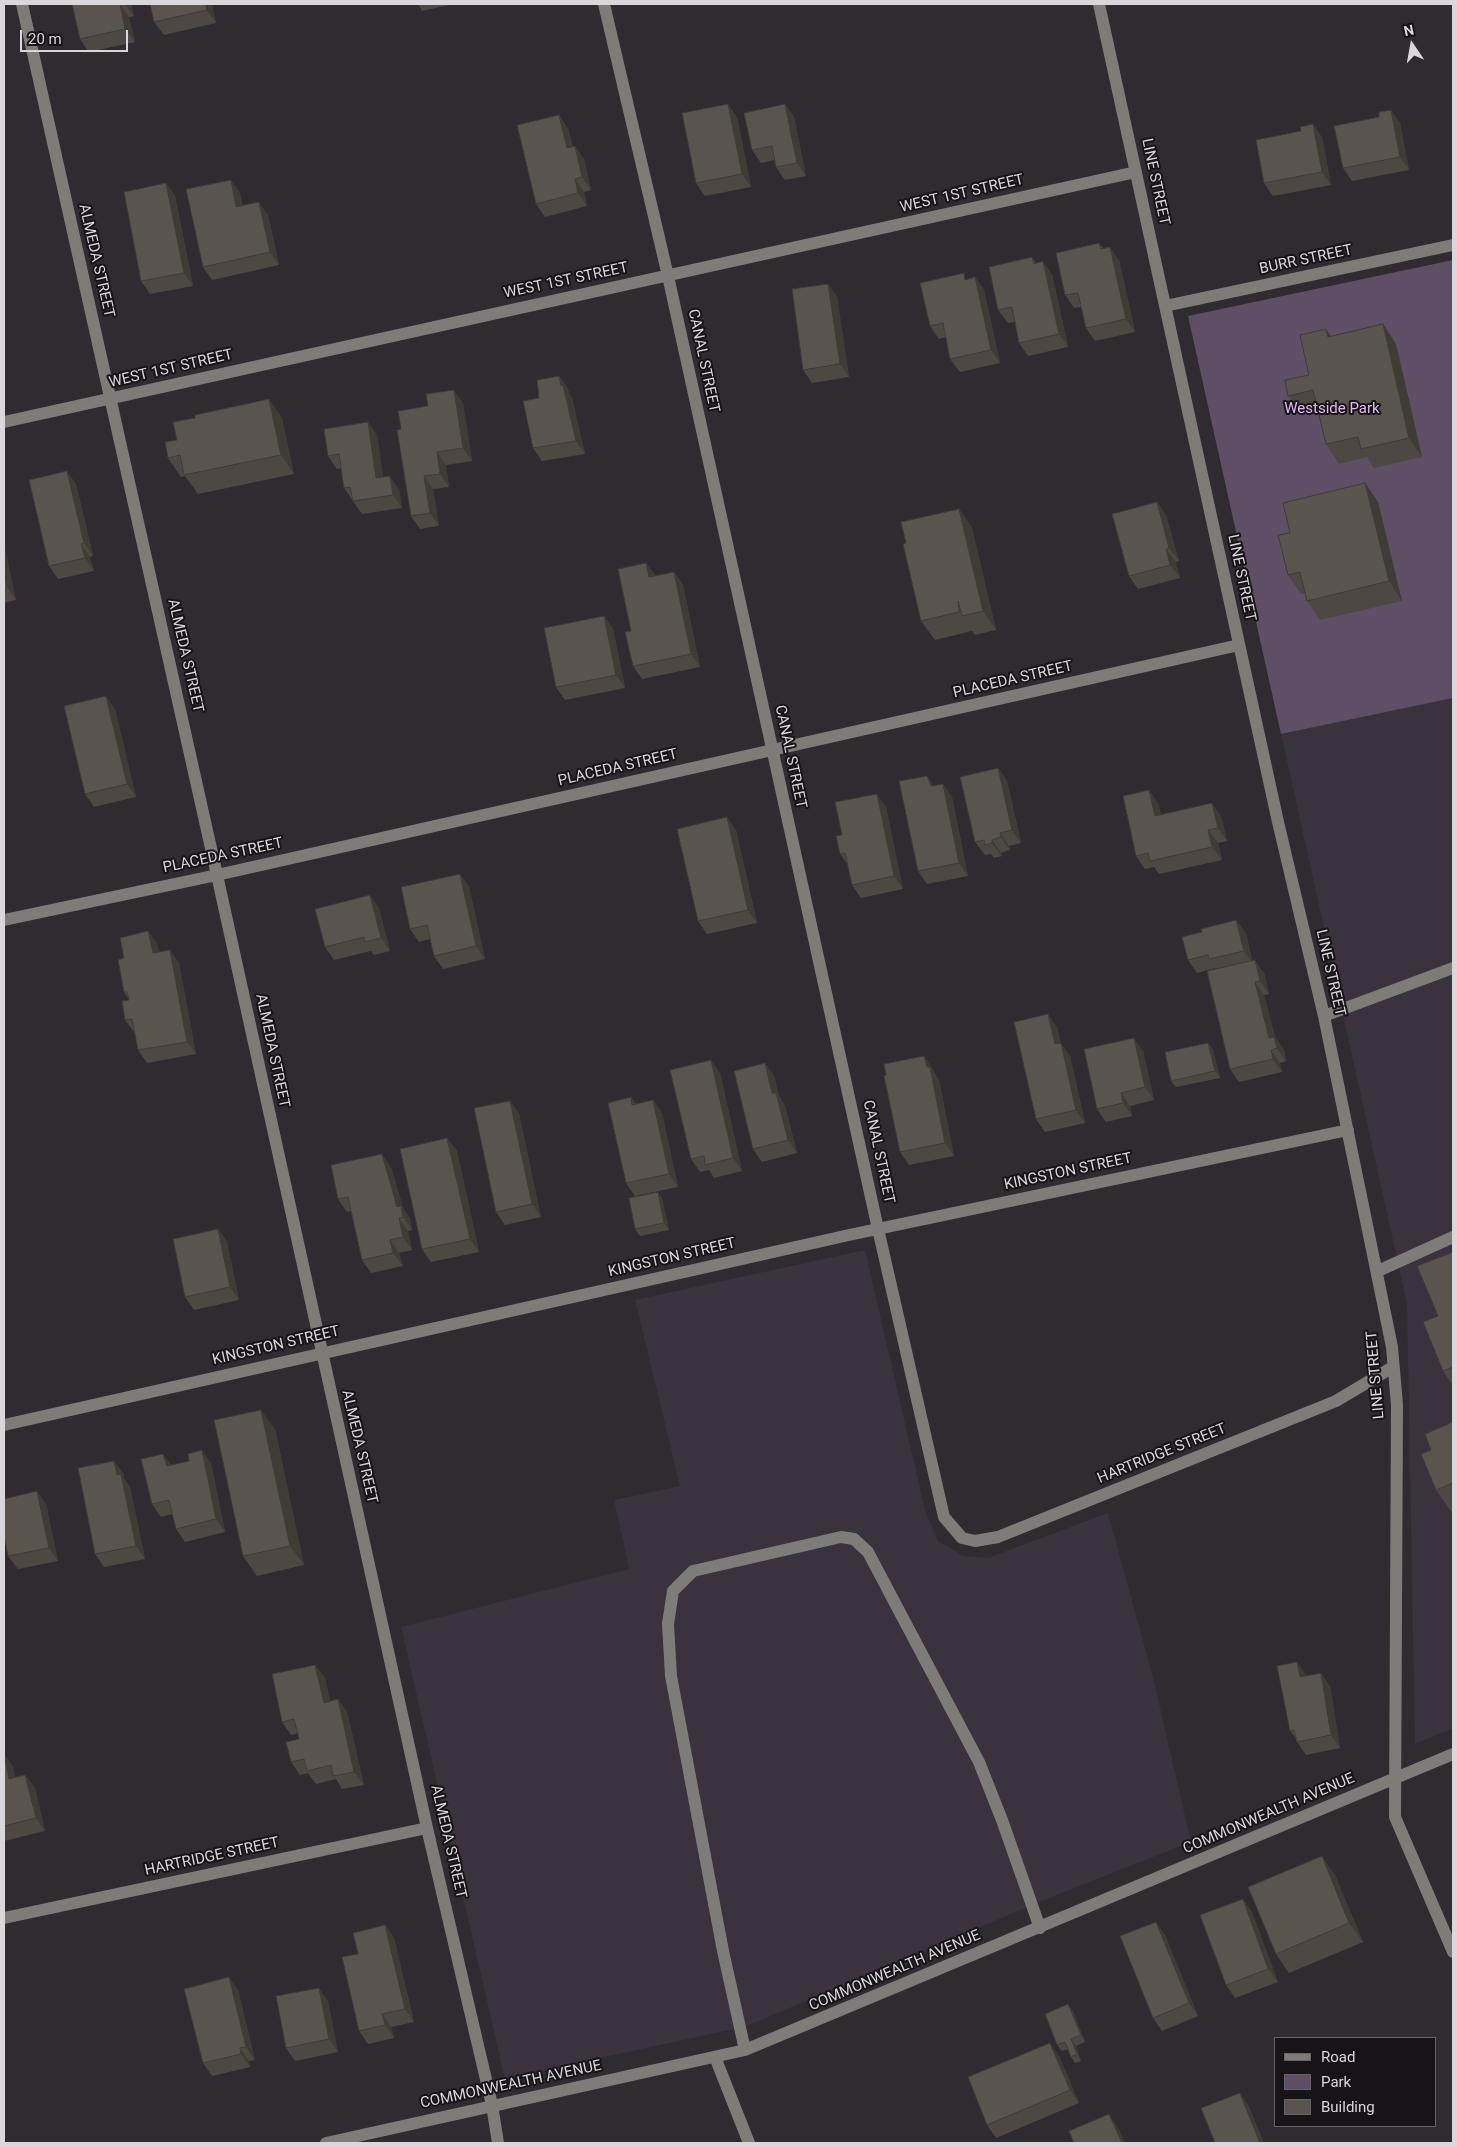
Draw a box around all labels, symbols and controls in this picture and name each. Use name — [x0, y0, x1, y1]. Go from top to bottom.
scale bar — [22, 20, 130, 52]
north arrow — [1387, 20, 1437, 70]
text: N — [1402, 21, 1415, 39]
text: 20 m — [28, 30, 62, 48]
street label: LINE STREET — [1137, 137, 1173, 227]
street label: WEST 1ST STREET — [898, 171, 1026, 217]
street label: ALMEDA STREET — [74, 202, 118, 320]
street label: BURR STREET — [1258, 241, 1354, 279]
street label: WEST 1ST STREET — [502, 259, 630, 303]
street label: CANAL STREET — [683, 308, 723, 414]
street label: WEST 1ST STREET — [107, 346, 235, 392]
park label: Westside Park — [1284, 400, 1380, 418]
street label: LINE STREET — [1223, 533, 1259, 623]
street label: ALMEDA STREET — [163, 597, 207, 715]
street label: PLACEDA STREET — [951, 657, 1075, 703]
street label: CANAL STREET — [770, 704, 810, 810]
street label: PLACEDA STREET — [556, 745, 680, 791]
street label: PLACEDA STREET — [161, 835, 285, 877]
street label: LINE STREET — [1311, 928, 1349, 1018]
street label: ALMEDA STREET — [251, 992, 293, 1110]
street label: CANAL STREET — [858, 1099, 898, 1205]
street label: KINGSTON STREET — [1003, 1150, 1133, 1194]
street label: KINGSTON STREET — [607, 1235, 737, 1281]
street label: KINGSTON STREET — [211, 1323, 341, 1369]
street label: LINE STREET — [1363, 1330, 1389, 1420]
street label: ALMEDA STREET — [337, 1388, 381, 1506]
street label: HARTRIDGE STREET — [1095, 1420, 1229, 1488]
street label: COMMONWEALTH AVENUE — [1181, 1770, 1357, 1858]
street label: ALMEDA STREET — [426, 1783, 470, 1901]
street label: HARTRIDGE STREET — [143, 1834, 281, 1880]
street label: COMMONWEALTH AVENUE — [807, 1927, 983, 2015]
legend — [1274, 2037, 1437, 2127]
text: Road — [1321, 2048, 1355, 2066]
street label: COMMONWEALTH AVENUE — [419, 2057, 603, 2113]
text: Park — [1321, 2073, 1351, 2091]
text: Building — [1321, 2098, 1375, 2116]

